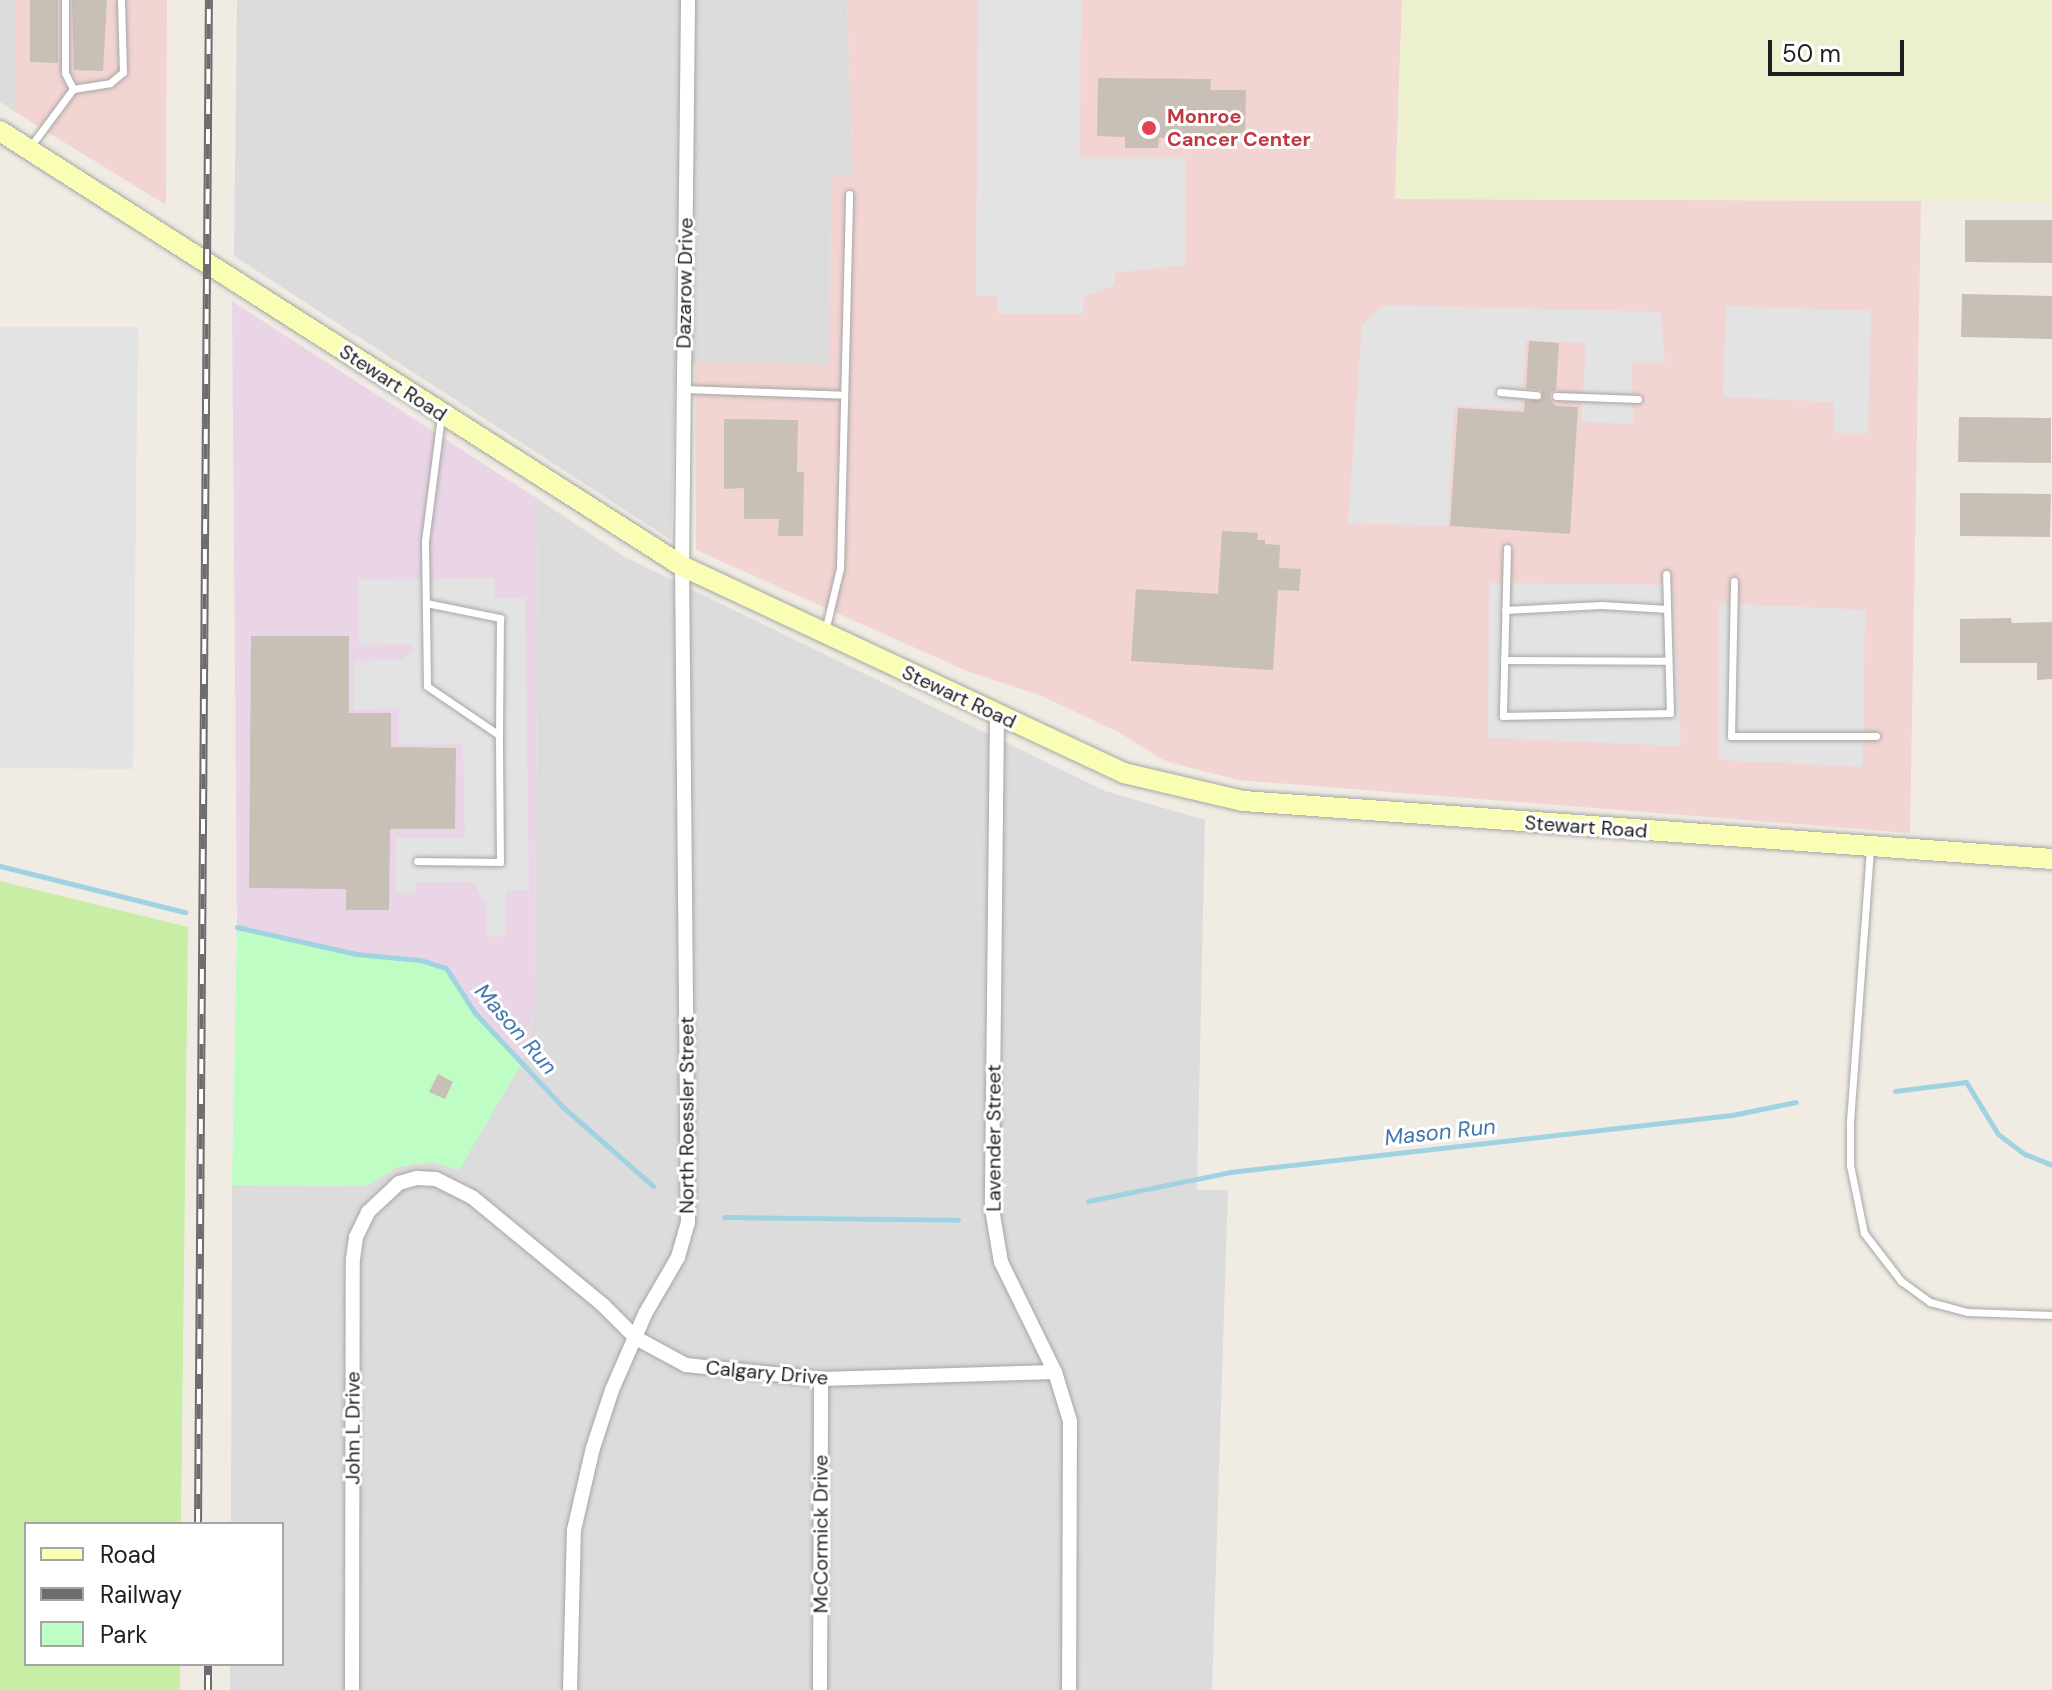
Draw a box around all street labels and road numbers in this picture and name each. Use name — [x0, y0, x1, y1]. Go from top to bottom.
street label: Dazarow Drive — [672, 217, 698, 349]
street label: Stewart Road — [335, 339, 451, 427]
street label: Stewart Road — [898, 660, 1020, 734]
street label: Stewart Road — [1524, 811, 1648, 843]
street label: North Roessler Street — [675, 1016, 699, 1214]
street label: Lavender Street — [982, 1064, 1006, 1212]
street label: Calgary Drive — [705, 1356, 829, 1390]
street label: John L Drive — [341, 1371, 365, 1485]
street label: McCormick Drive — [809, 1455, 833, 1613]

